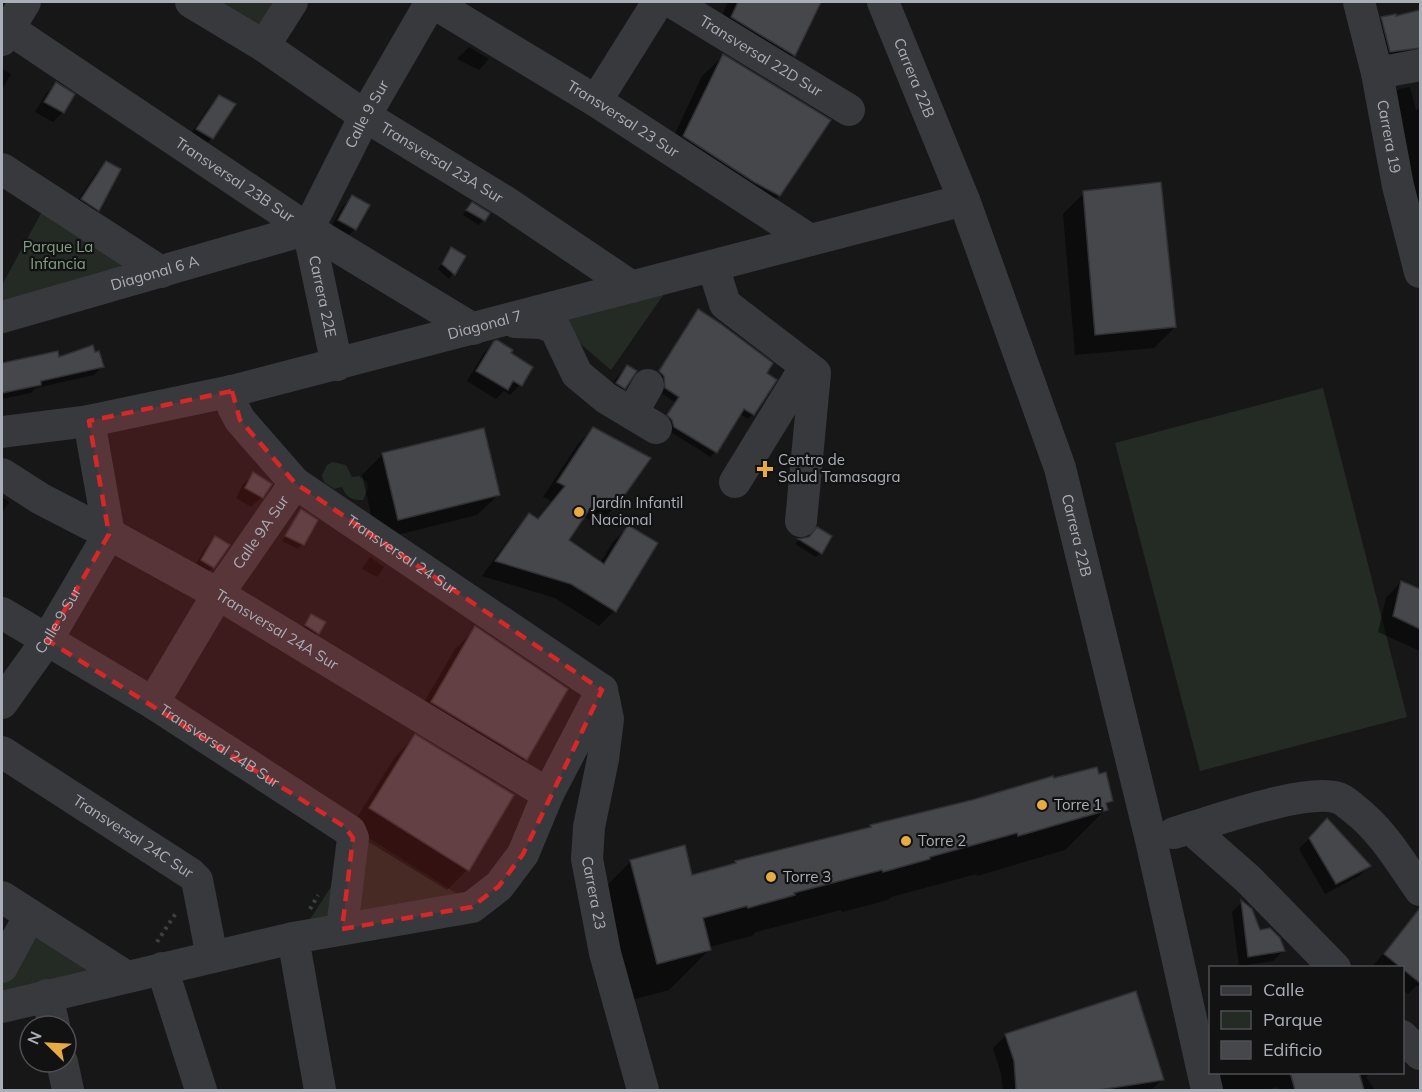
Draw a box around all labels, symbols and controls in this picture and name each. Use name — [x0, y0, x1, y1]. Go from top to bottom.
street label: Transversal 22D Sur — [696, 11, 826, 101]
street label: Carrera 22B — [890, 35, 939, 120]
street label: Calle 9 Sur — [340, 76, 393, 151]
street label: Transversal 23 Sur — [564, 76, 683, 162]
street label: Carrera 19 — [1373, 98, 1405, 175]
street label: Transversal 23A Sur — [377, 118, 507, 207]
street label: Transversal 23B Sur — [172, 133, 299, 226]
park label: Parque La Infancia — [23, 237, 93, 273]
street label: Diagonal 6 A — [108, 251, 201, 294]
street label: Carrera 22E — [305, 254, 341, 339]
street label: Diagonal 7 — [446, 306, 524, 343]
place label: Centro de Salud Tamasagra — [778, 450, 900, 486]
marker: Centro de Salud Tamasagra — [756, 460, 774, 478]
street label: Calle 9A Sur — [228, 491, 293, 573]
street label: Carrera 22B — [1058, 492, 1096, 579]
place label: Jardín Infantil Nacional — [591, 493, 683, 529]
marker: Jardín Infantil Nacional — [572, 505, 586, 519]
street label: Transversal 24 Sur — [343, 510, 461, 599]
street label: Calle 9 Sur — [30, 583, 85, 657]
street label: Transversal 24A Sur — [212, 585, 342, 674]
street label: Transversal 24B Sur — [156, 700, 284, 792]
street label: Transversal 24C Sur — [70, 790, 198, 882]
place label: Torre 1 — [1054, 795, 1102, 814]
marker: Torre 1 — [1035, 798, 1049, 812]
place label: Torre 2 — [918, 831, 966, 850]
marker: Torre 2 — [899, 834, 913, 848]
street label: Carrera 23 — [578, 855, 610, 931]
place label: Torre 3 — [783, 867, 831, 886]
marker: Torre 3 — [764, 870, 778, 884]
legend — [1209, 966, 1404, 1074]
text: Calle — [1263, 978, 1304, 1001]
text: Parque — [1263, 1008, 1322, 1031]
north arrow — [18, 1014, 78, 1074]
text: N — [23, 1028, 46, 1047]
text: Edificio — [1263, 1038, 1322, 1061]

